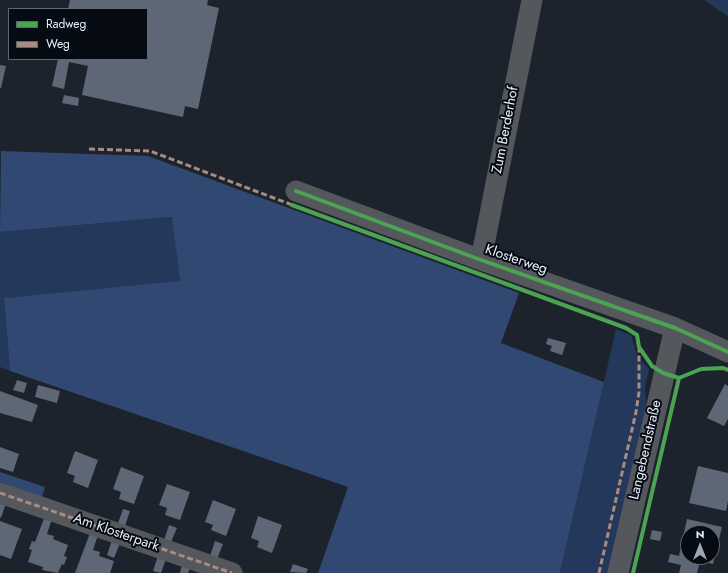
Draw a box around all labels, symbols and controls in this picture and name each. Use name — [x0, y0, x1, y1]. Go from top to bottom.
legend — [8, 8, 148, 60]
text: Radweg — [46, 15, 86, 33]
text: Weg — [46, 35, 70, 53]
street label: Zum Berderhof — [489, 85, 523, 175]
street label: Klosterweg — [483, 242, 549, 278]
street label: Langebendstraße — [626, 399, 666, 501]
street label: Am Klosterpark — [71, 510, 161, 556]
north arrow — [680, 525, 720, 565]
text: N — [696, 526, 704, 542]

